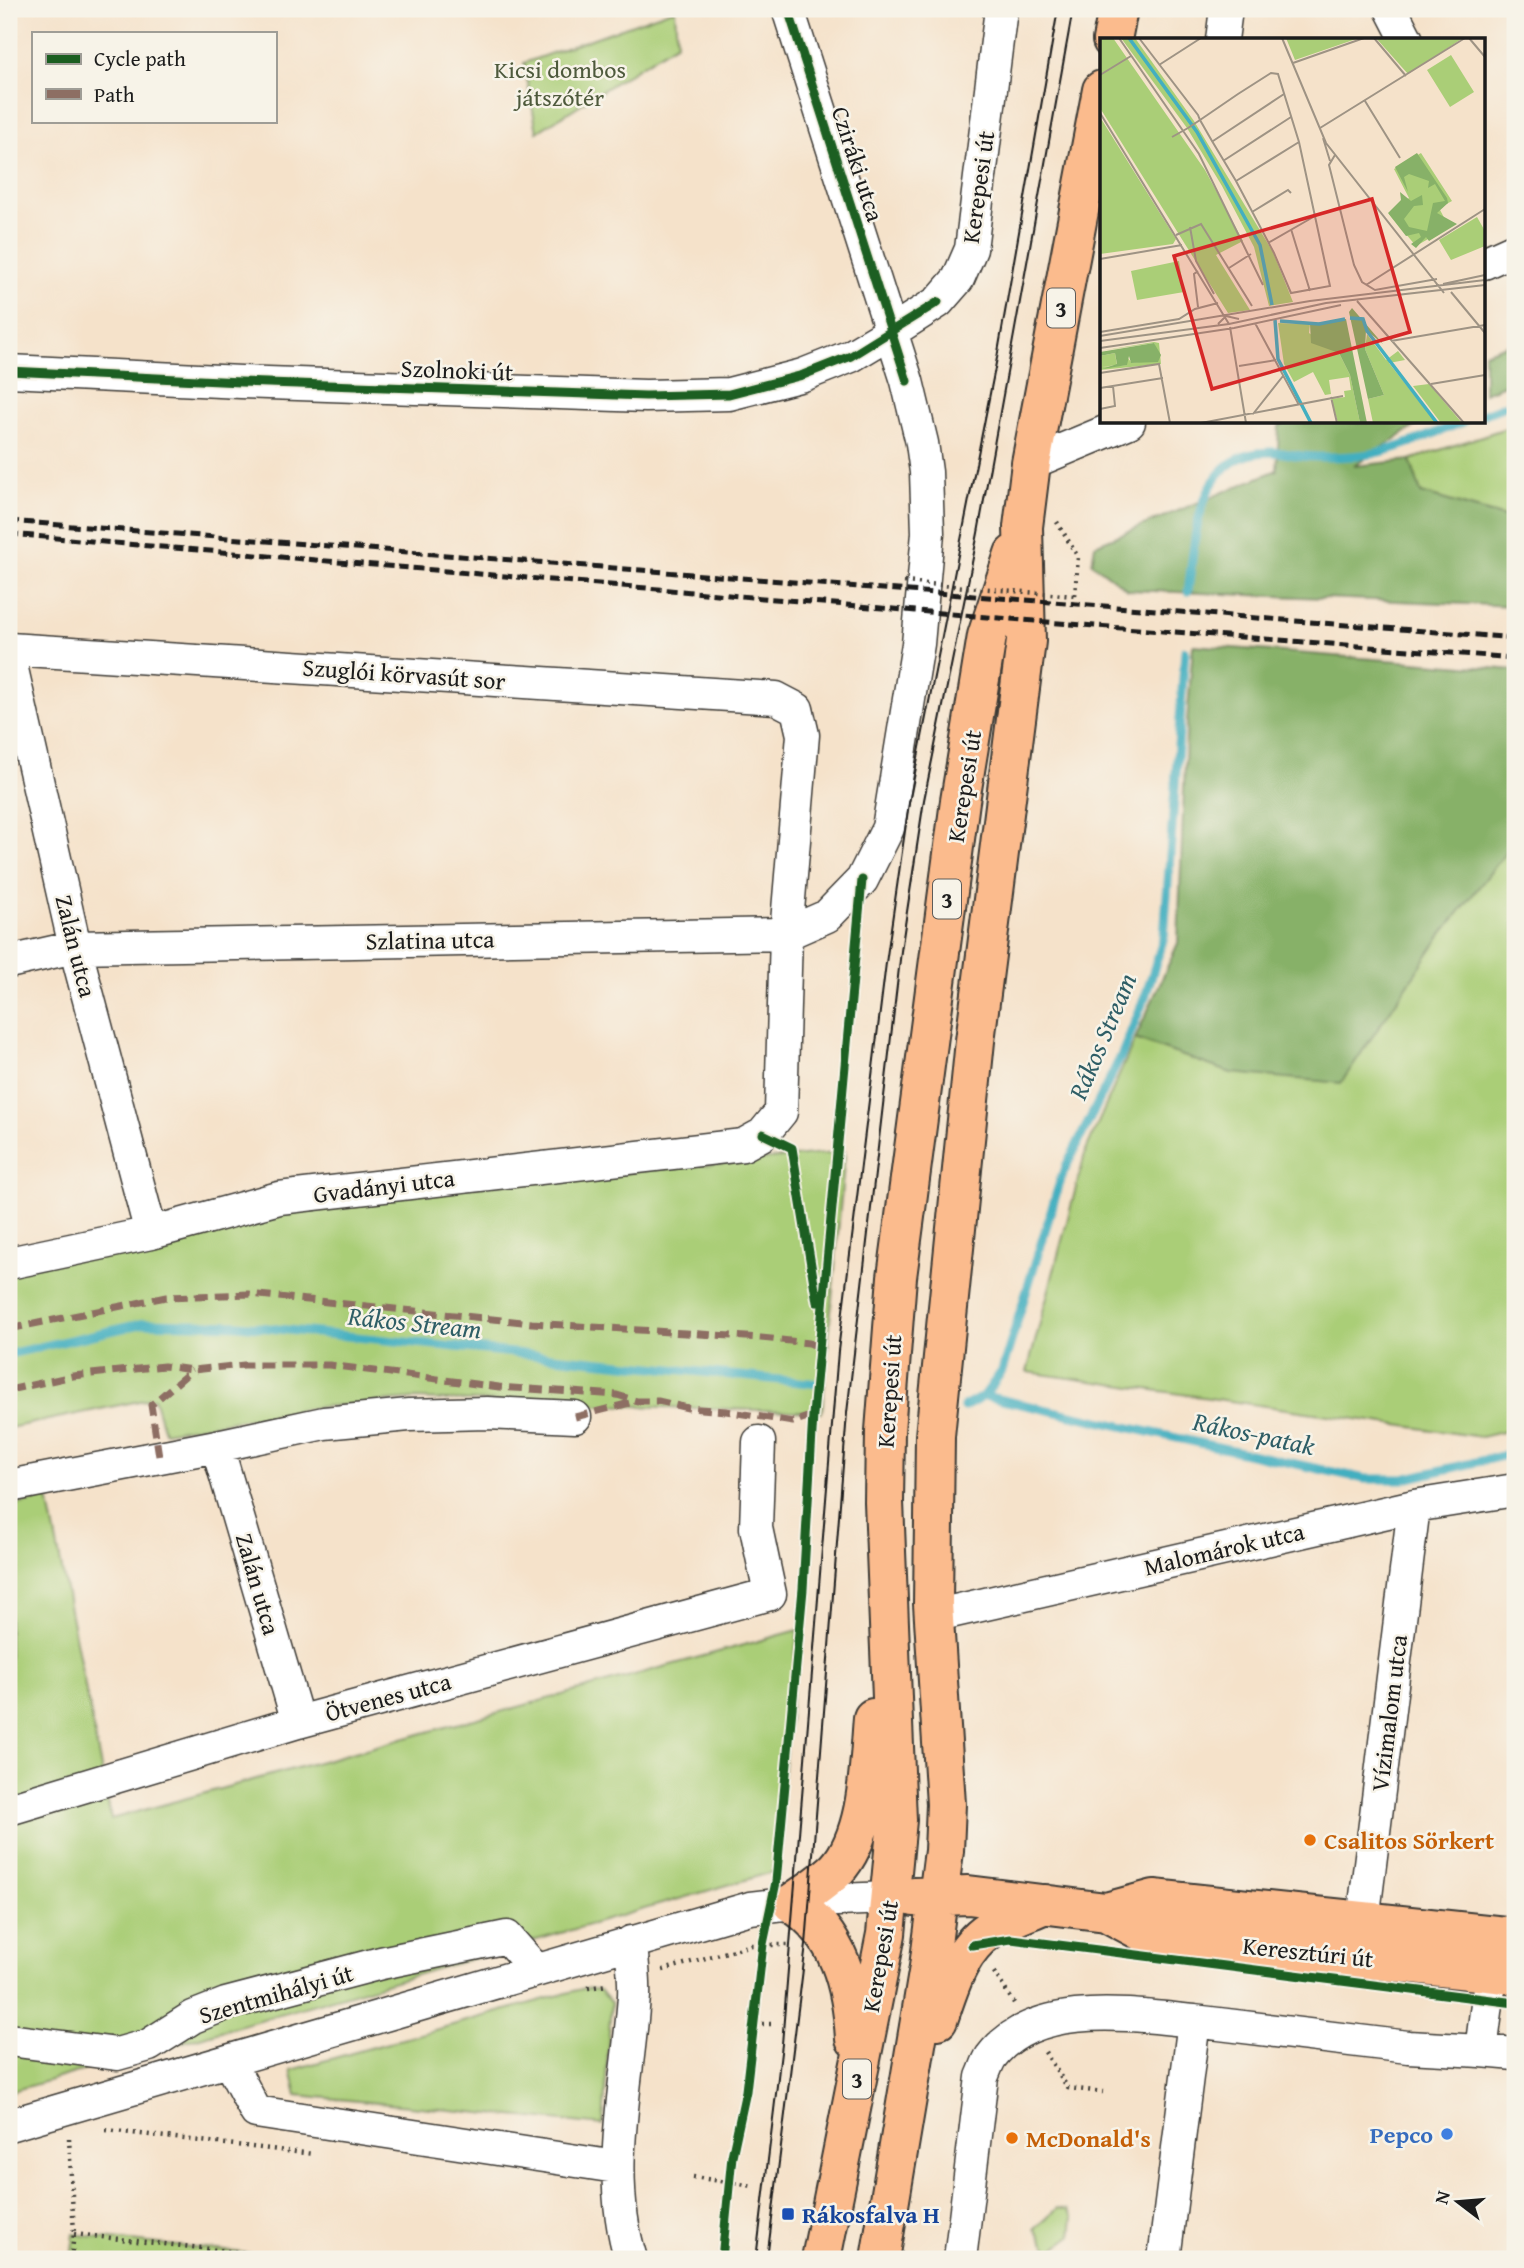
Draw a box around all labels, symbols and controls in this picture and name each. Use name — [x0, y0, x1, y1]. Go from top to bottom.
legend — [32, 32, 276, 122]
inset map — [1100, 38, 1486, 424]
text: Cycle path — [94, 43, 186, 74]
park label: Kicsi dombos játszótér — [494, 52, 626, 115]
text: Path — [94, 79, 135, 110]
street label: Cziráki utca — [823, 102, 893, 227]
street label: Kerepesi út — [953, 128, 1003, 246]
road number: 3 — [1047, 288, 1075, 328]
street label: Szolnoki út — [400, 351, 514, 389]
street label: Szuglói körvasút sor — [301, 649, 507, 699]
street label: Kerepesi út — [938, 727, 990, 845]
road number: 3 — [933, 879, 961, 918]
street label: Zalán utca — [46, 891, 106, 1001]
street label: Szlatina utca — [365, 921, 495, 959]
water label: Rákos Stream — [1057, 967, 1146, 1106]
street label: Gvadányi utca — [311, 1160, 457, 1212]
water label: Rákos Stream — [345, 1295, 484, 1348]
street label: Kerepesi út — [868, 1333, 910, 1449]
water label: Rákos-patak — [1189, 1401, 1318, 1465]
street label: Malomárok utca — [1140, 1513, 1308, 1584]
street label: Zalán utca — [227, 1529, 289, 1640]
street label: Vízimalom utca — [1362, 1632, 1416, 1794]
street label: Ötvenes utca — [321, 1663, 455, 1731]
place label: Csalitos Sörkert — [1324, 1823, 1494, 1858]
marker: Csalitos Sörkert — [1302, 1832, 1318, 1848]
street label: Kerepesi út — [853, 1897, 907, 2015]
street label: Keresztúri út — [1241, 1928, 1376, 1976]
street label: Szentmihályi út — [195, 1955, 358, 2033]
road number: 3 — [843, 2060, 871, 2098]
place label: Pepco — [1370, 2117, 1433, 2152]
place label: McDonald's — [1026, 2121, 1151, 2156]
marker: Pepco — [1439, 2126, 1455, 2142]
marker: McDonald's — [1004, 2130, 1020, 2146]
north arrow — [1422, 2166, 1492, 2236]
text: N — [1426, 2187, 1457, 2207]
place label: Rákosfalva H — [802, 2197, 940, 2232]
marker: Rákosfalva H — [780, 2206, 796, 2222]

